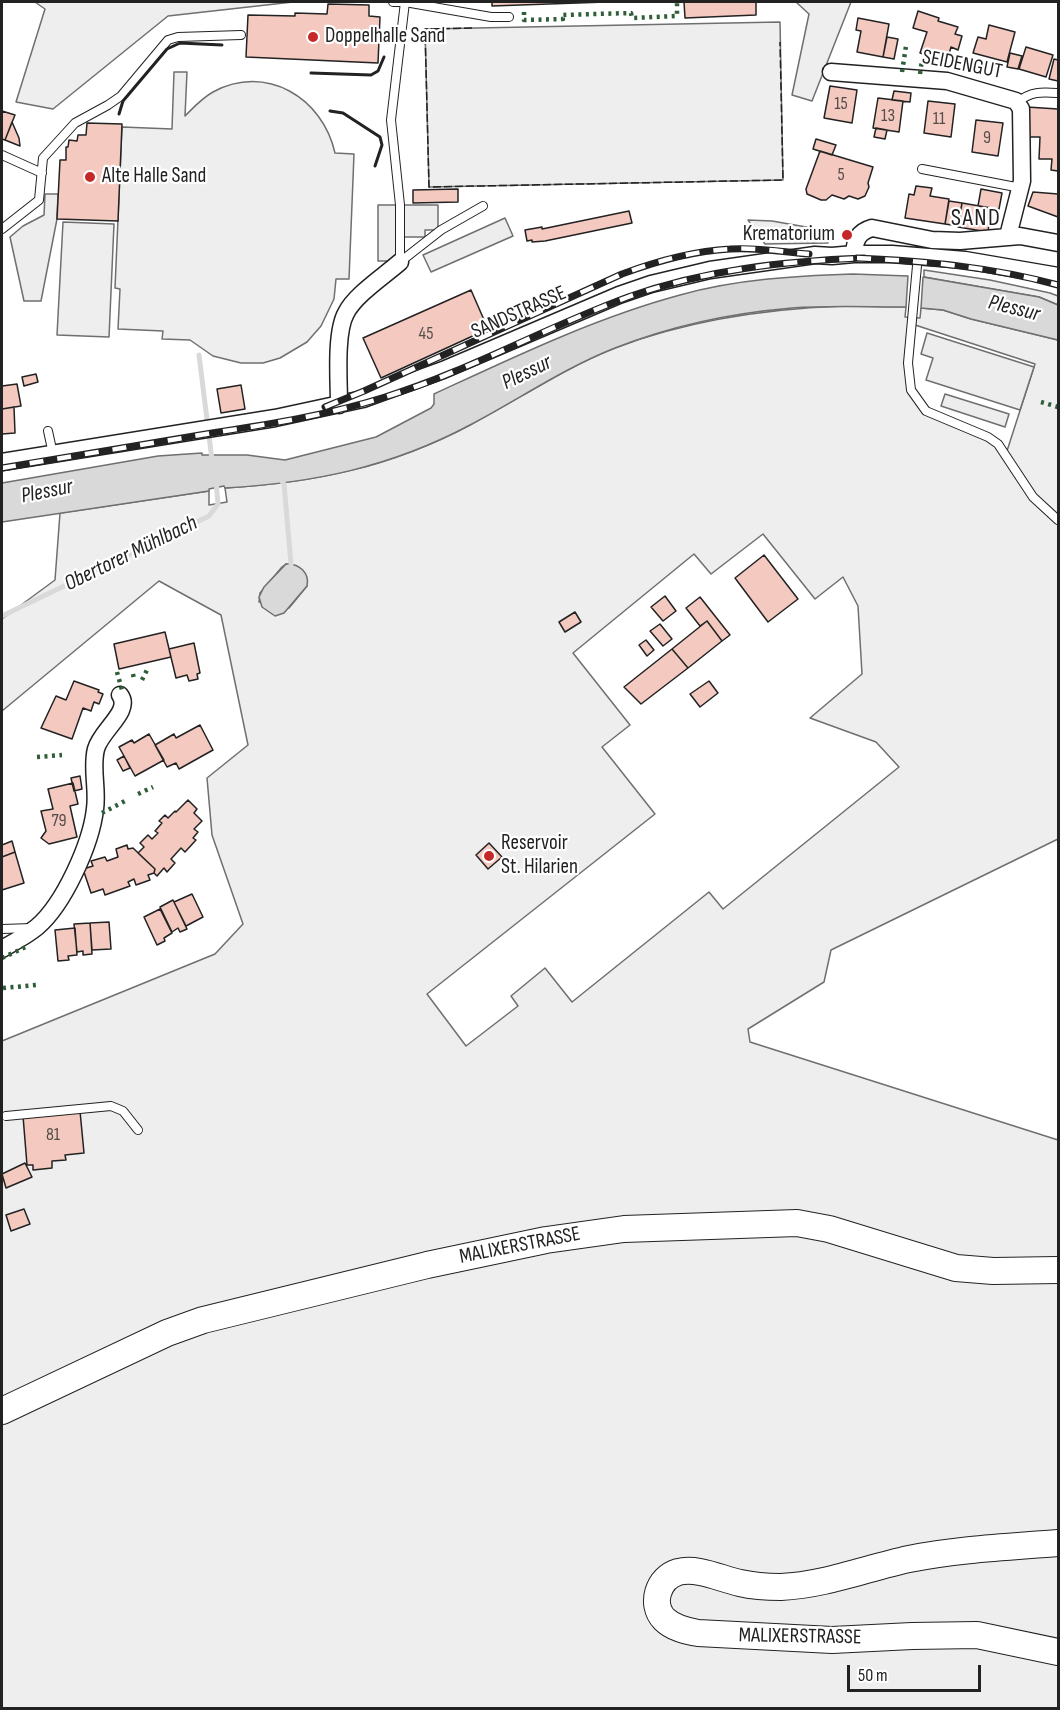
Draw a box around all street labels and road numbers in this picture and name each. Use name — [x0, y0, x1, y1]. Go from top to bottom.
street label: SEIDENGUT — [920, 45, 1004, 85]
street label: SANDSTRASSE — [468, 281, 570, 345]
street label: MALIXERSTRASSE — [457, 1222, 583, 1270]
street label: MALIXERSTRASSE — [738, 1623, 862, 1651]

